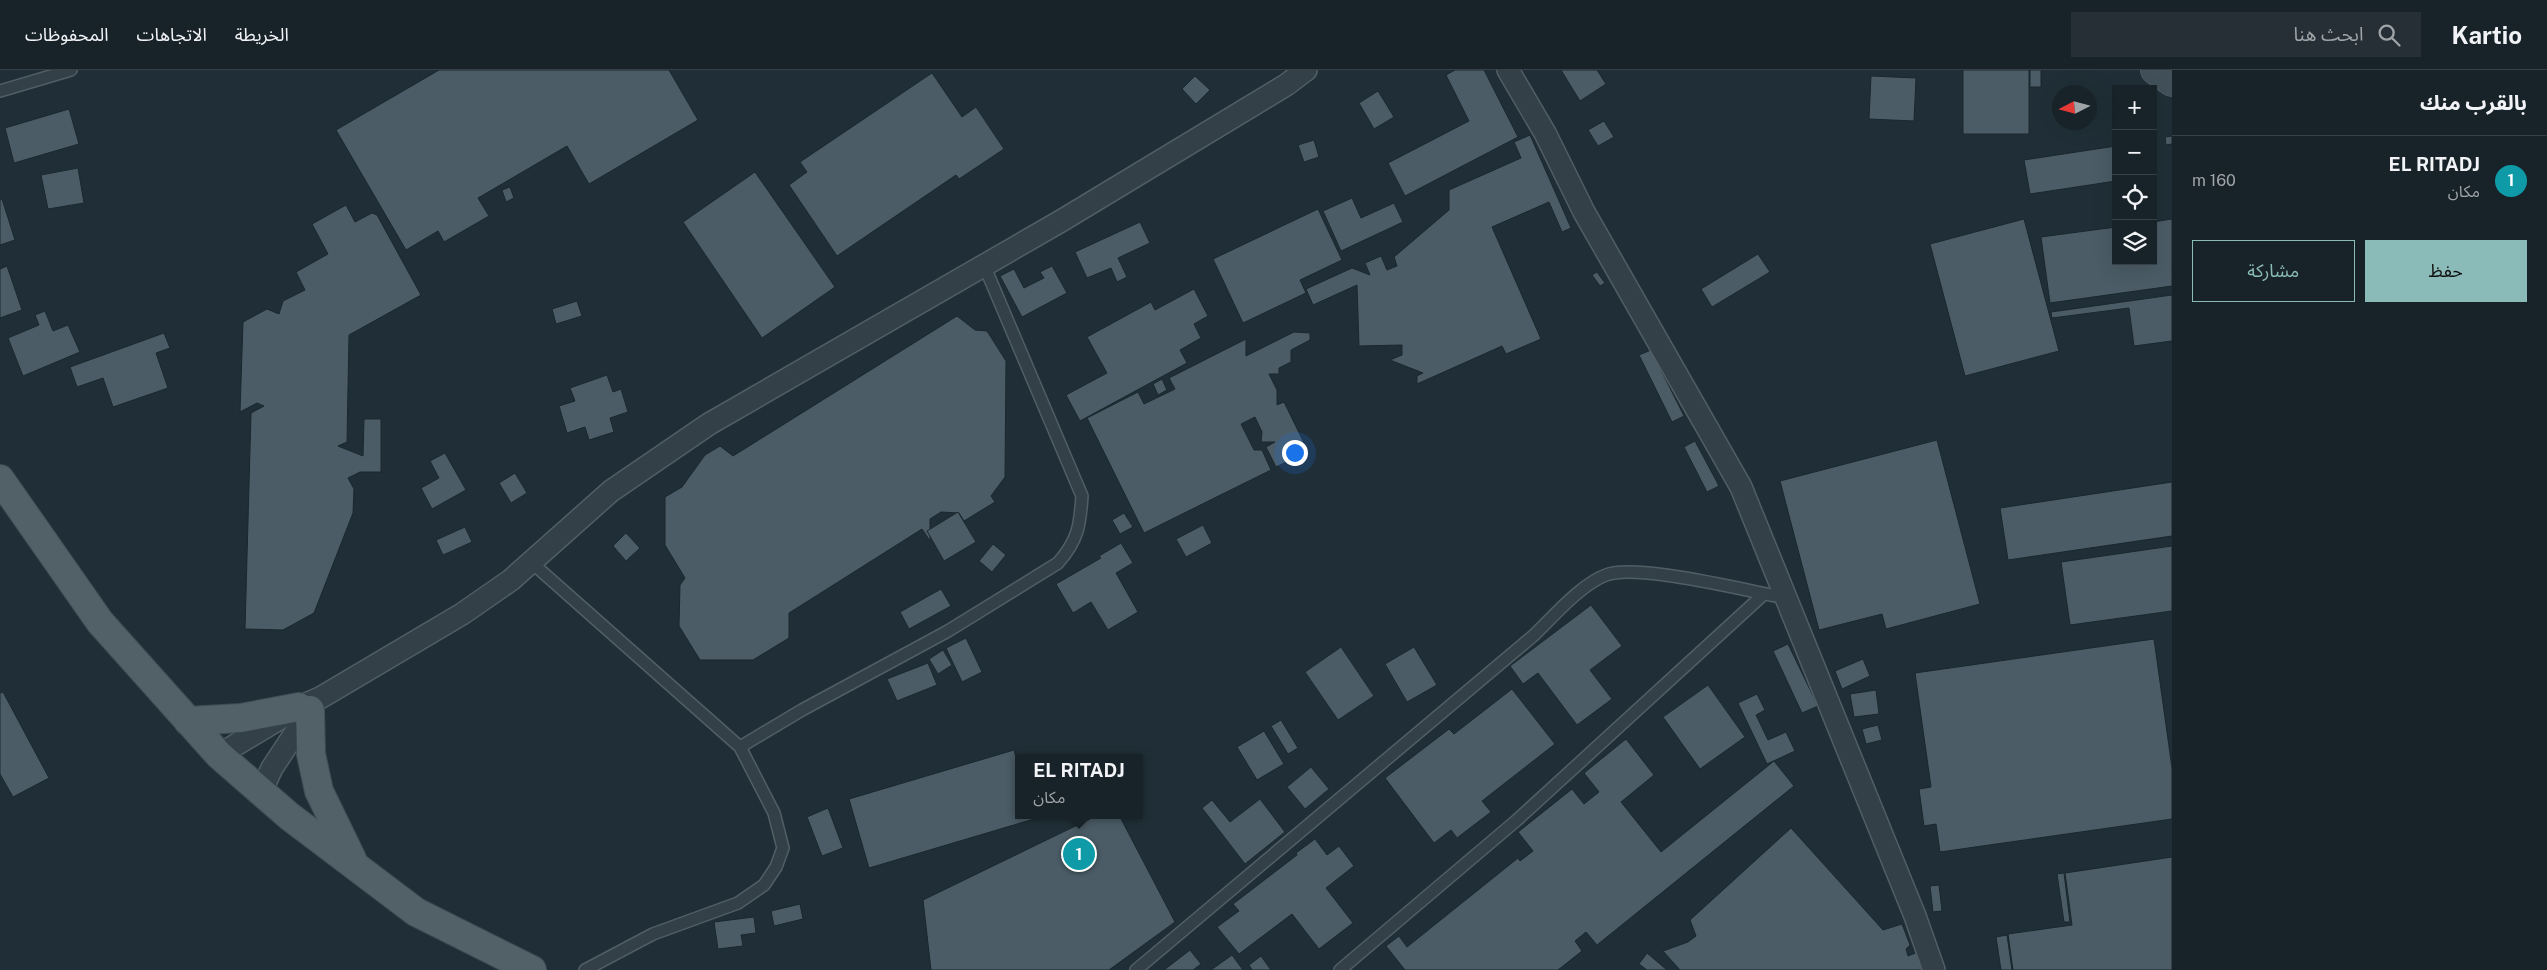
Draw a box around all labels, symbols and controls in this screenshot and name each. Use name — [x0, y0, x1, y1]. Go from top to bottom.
search box — [2071, 12, 2421, 57]
icon: search — [2375, 21, 2403, 49]
text: Kartio — [2451, 21, 2522, 49]
text: ابحث هنا — [2293, 23, 2363, 45]
text: المحفوظات — [25, 24, 109, 45]
text: الاتجاهات — [137, 24, 207, 45]
text: الخريطة — [235, 24, 289, 45]
north arrow — [2052, 85, 2097, 130]
map controls — [2112, 85, 2157, 265]
button: + — [2112, 85, 2157, 130]
text: بالقرب منك — [2420, 90, 2527, 115]
button: − — [2112, 130, 2157, 175]
text: EL RITADJ — [2389, 153, 2480, 175]
text: 160 m — [2192, 171, 2236, 190]
text: 1 — [2508, 171, 2514, 190]
button: locate — [2112, 175, 2157, 220]
text: مكان — [2448, 182, 2480, 201]
button: layers — [2112, 220, 2157, 265]
button: مشاركة — [2192, 240, 2355, 302]
button: حفظ — [2365, 240, 2527, 302]
your location — [1282, 440, 1308, 466]
popup — [1015, 754, 1143, 819]
text: EL RITADJ — [1033, 759, 1125, 781]
text: مكان — [1033, 788, 1065, 807]
pin: 1 — [1063, 835, 1095, 873]

